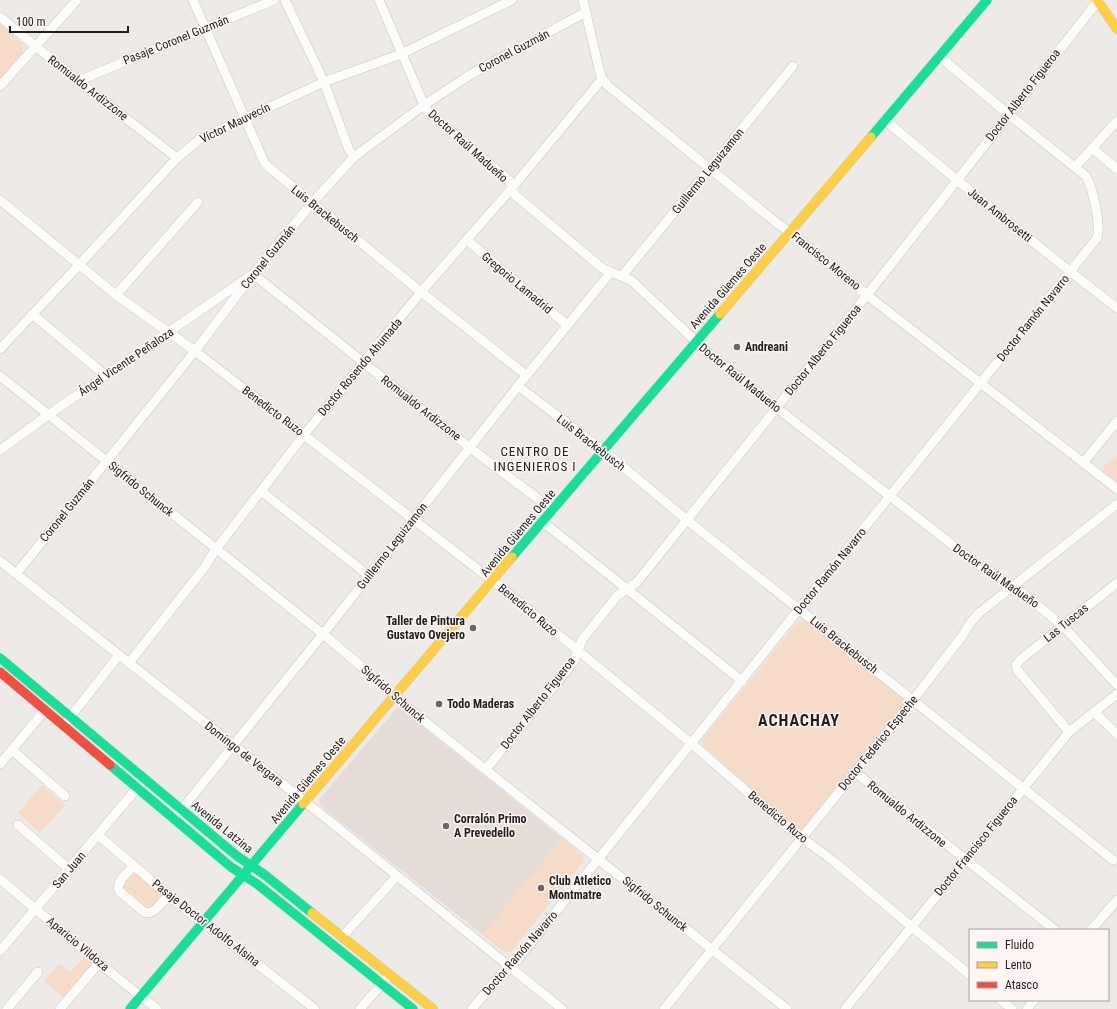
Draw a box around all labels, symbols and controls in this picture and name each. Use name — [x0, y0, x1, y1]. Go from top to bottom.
scale bar — [10, 8, 128, 34]
street label: Pasaje Coronel Guzmán — [121, 12, 231, 68]
text: 100 m — [16, 15, 46, 29]
street label: Coronel Guzmán — [476, 26, 552, 76]
street label: Doctor Alberto Figueroa — [983, 46, 1063, 144]
street label: Romualdo Ardizzone — [45, 52, 131, 124]
street label: Víctor Mauvecín — [198, 100, 273, 146]
street label: Doctor Raúl Madueño — [426, 107, 510, 185]
street label: Guillermo Leguizamon — [669, 125, 747, 217]
street label: Luis Brackebusch — [288, 182, 362, 246]
street label: Juan Ambrosetti — [965, 185, 1035, 245]
street label: Coronel Guzmán — [238, 222, 298, 292]
street label: Francisco Moreno — [789, 229, 863, 293]
street label: Avenida Güemes Oeste — [687, 240, 769, 332]
street label: Gregorio Lamadrid — [479, 249, 555, 317]
street label: Doctor Ramón Navarro — [994, 272, 1072, 364]
street label: Doctor Alberto Figueroa — [782, 302, 864, 398]
street label: Doctor Rosendo Ahumada — [315, 315, 405, 419]
street label: Ángel Vicente Peñaloza — [75, 324, 176, 399]
place label: Andreani — [745, 340, 788, 354]
street label: Doctor Raúl Madueño — [696, 341, 784, 415]
marker: Andreani — [732, 342, 742, 352]
street label: Romualdo Ardizzone — [378, 372, 464, 444]
street label: Benedicto Ruzo — [239, 383, 307, 439]
street label: Luis Brackebusch — [554, 412, 628, 474]
district label: CENTRO DE INGENIEROS I — [494, 444, 576, 474]
street label: Sigfrido Schunck — [106, 458, 177, 520]
street label: Coronel Guzmán — [37, 475, 97, 545]
street label: Avenida Güemes Oeste — [478, 486, 559, 579]
street label: Guillermo Leguizamon — [354, 500, 430, 592]
street label: Doctor Ramón Navarro — [791, 525, 869, 617]
street label: Doctor Raúl Madueño — [950, 541, 1042, 611]
street label: Benedicto Ruzo — [495, 581, 561, 639]
street label: Las Tuscas — [1041, 601, 1091, 645]
street label: Luis Brackebusch — [807, 613, 881, 677]
place label: Taller de Pintura Gustavo Ovejero — [386, 614, 465, 642]
marker: Taller de Pintura Gustavo Ovejero — [468, 623, 478, 633]
street label: Doctor Alberto Figueroa — [498, 654, 578, 752]
street label: Sigfrido Schunck — [358, 662, 428, 726]
street label: Doctor Federico Espeche — [835, 693, 921, 793]
place label: Todo Maderas — [447, 697, 515, 711]
marker: Todo Maderas — [434, 699, 444, 709]
district label: ACHACHAY — [758, 711, 840, 730]
street label: Domingo de Vergara — [202, 719, 286, 789]
street label: Avenida Güemes Oeste — [268, 733, 349, 826]
street label: Romualdo Ardizzone — [865, 778, 950, 850]
street label: Benedicto Ruzo — [745, 788, 811, 846]
street label: Doctor Francisco Figueroa — [931, 793, 1021, 899]
street label: Avenida Latzina — [188, 798, 256, 856]
place label: Corralón Primo A Prevedello — [454, 812, 527, 840]
marker: Corralón Primo A Prevedello — [441, 821, 451, 831]
street label: San Juan — [50, 849, 89, 891]
street label: Sigfrido Schunck — [620, 873, 691, 935]
place label: Club Atletico Montmatre — [549, 874, 611, 902]
street label: Pasaje Doctor Adolfo Alsina — [149, 877, 263, 969]
marker: Club Atletico Montmatre — [536, 883, 546, 893]
street label: Doctor Ramón Navarro — [480, 908, 560, 998]
street label: Aparicio Vildoza — [44, 914, 112, 974]
legend — [969, 929, 1109, 1001]
text: Fluido — [1005, 938, 1034, 952]
text: Lento — [1005, 958, 1032, 972]
text: Atasco — [1005, 978, 1038, 992]

